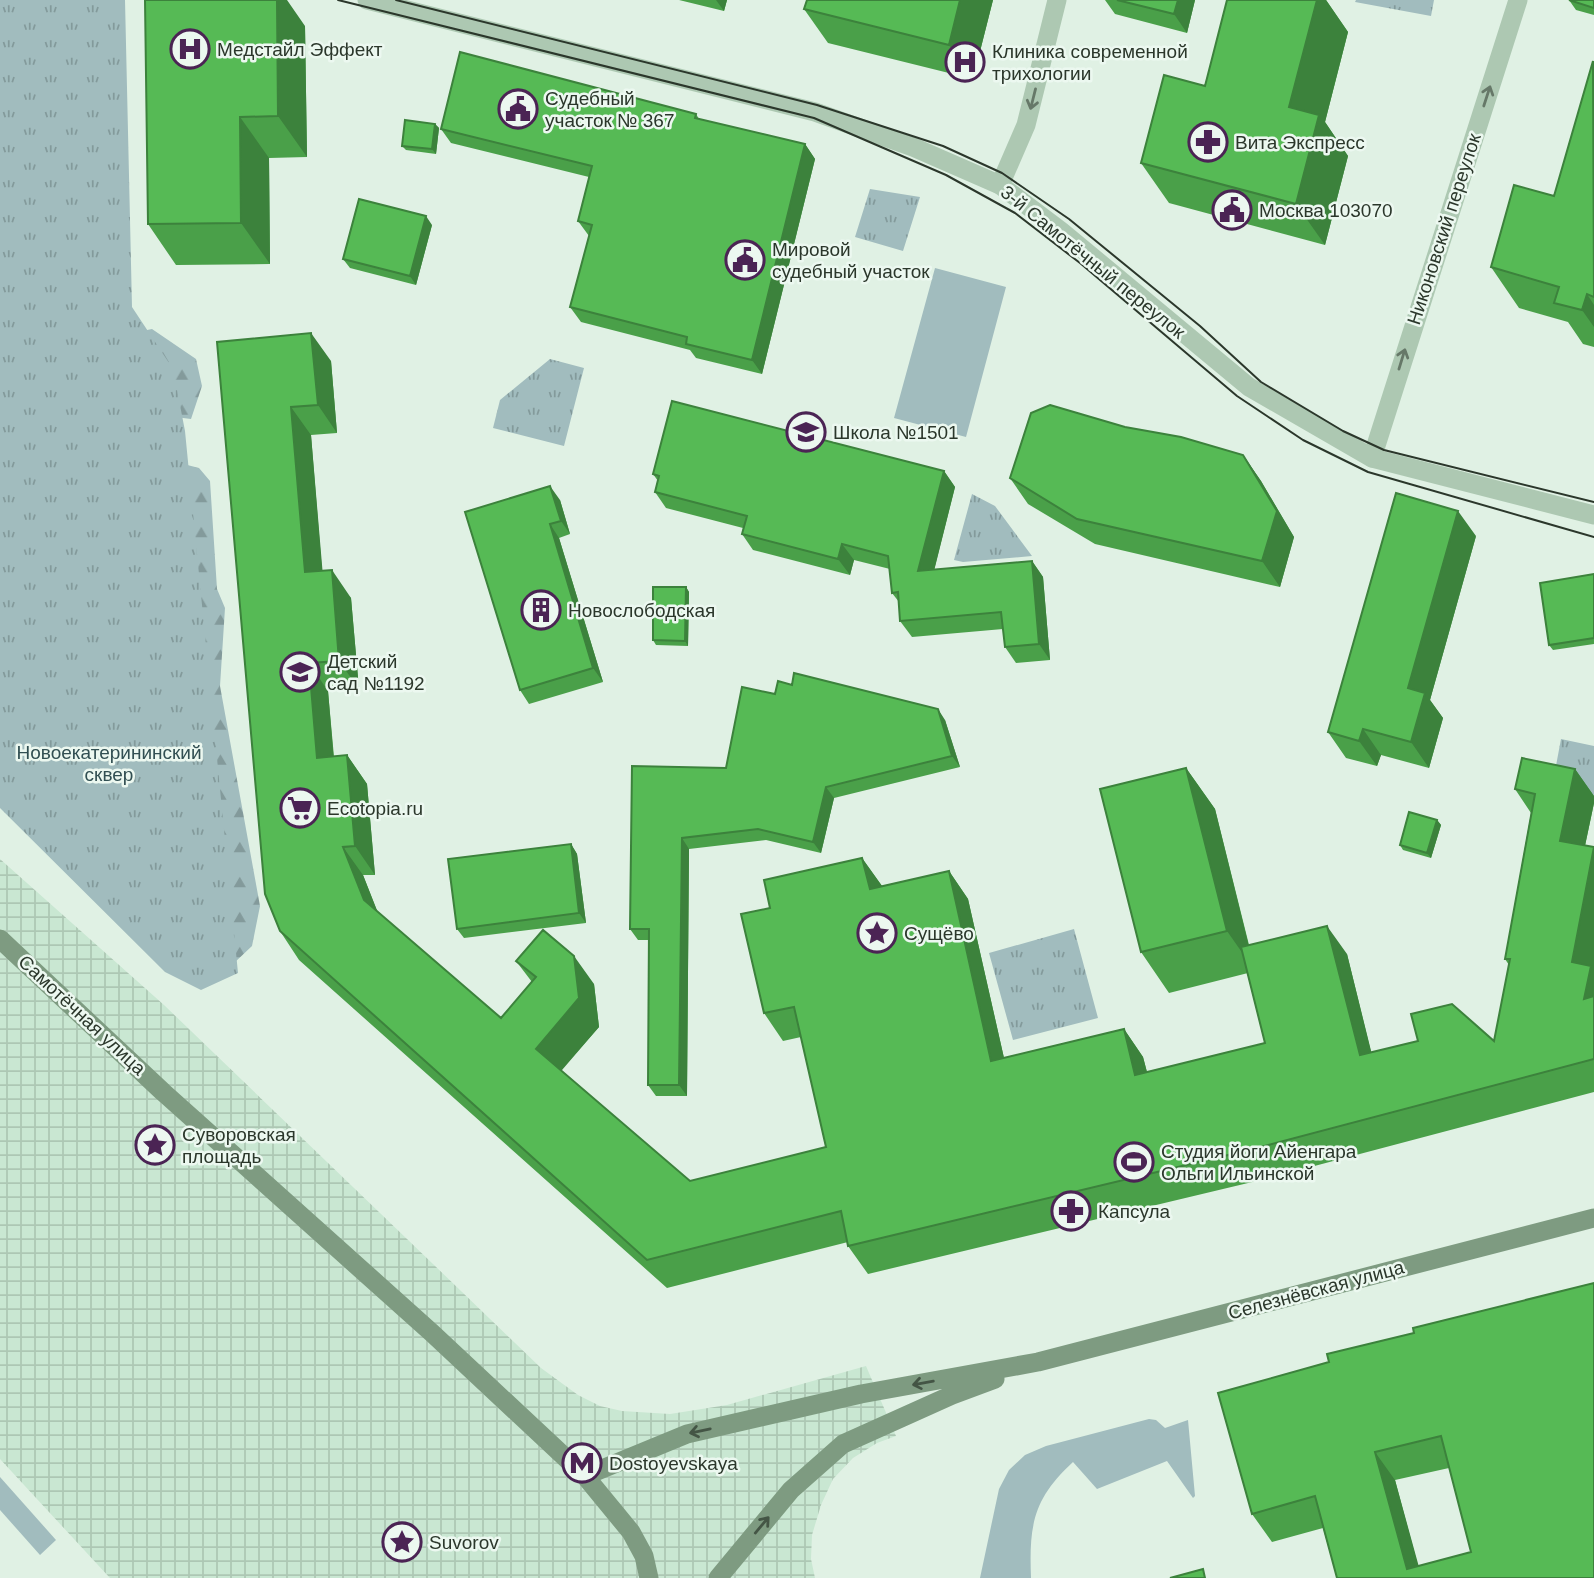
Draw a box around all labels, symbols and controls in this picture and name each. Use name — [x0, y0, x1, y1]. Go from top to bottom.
hospital icon: Медстайл Эффект — [169, 28, 211, 70]
place label: Медстайл Эффект — [217, 39, 383, 60]
hospital icon: Клиника современной трихологии — [944, 41, 986, 83]
place label: Клиника современной трихологии — [992, 41, 1188, 84]
one-way arrow — [1482, 86, 1494, 108]
one-way arrow — [1026, 87, 1039, 110]
public building icon: Судебный участок № 367 — [497, 88, 539, 130]
place label: Судебный участок № 367 — [545, 88, 674, 131]
pharmacy icon: Вита Экспресс — [1187, 121, 1229, 163]
street label: Никоновский переулок — [1403, 130, 1485, 327]
place label: Вита Экспресс — [1235, 132, 1365, 153]
street label: 3-й Самотёчный переулок — [997, 181, 1190, 343]
public building icon: Москва 103070 — [1211, 189, 1253, 231]
place label: Москва 103070 — [1259, 200, 1393, 221]
public building icon: Мировой судебный участок — [724, 239, 766, 281]
place label: Мировой судебный участок — [772, 239, 930, 282]
one-way arrow — [1397, 349, 1410, 371]
school or university icon: Школа №1501 — [785, 411, 827, 453]
place label: Школа №1501 — [833, 422, 959, 443]
building icon: Новослободская — [520, 589, 562, 631]
place label: Новослободская — [568, 600, 715, 621]
school or university icon: Детский сад №1192 — [279, 651, 321, 693]
place label: Детский сад №1192 — [327, 651, 425, 694]
park label: Новоекатерининский сквер — [16, 742, 202, 785]
supermarket icon: Ecotopia.ru — [279, 787, 321, 829]
place label: Ecotopia.ru — [327, 798, 423, 819]
place icon: Сущёво — [856, 912, 898, 954]
place label: Сущёво — [904, 923, 974, 944]
street label: Самотёчная улица — [14, 951, 150, 1079]
place icon: Суворовская площадь — [134, 1124, 176, 1166]
place label: Суворовская площадь — [182, 1124, 296, 1167]
sports icon: Студия йоги Айенгара Ольги Ильинской — [1113, 1141, 1155, 1183]
place label: Студия йоги Айенгара Ольги Ильинской — [1161, 1141, 1357, 1184]
pharmacy icon: Капсула — [1050, 1190, 1092, 1232]
place label: Капсула — [1098, 1201, 1171, 1222]
street label: Селезнёвская улица — [1226, 1256, 1407, 1324]
one-way arrow — [912, 1377, 935, 1390]
one-way arrow — [689, 1425, 712, 1439]
metro station icon: Dostoyevskaya — [561, 1442, 603, 1484]
place label: Dostoyevskaya — [609, 1453, 738, 1474]
one-way arrow — [754, 1517, 770, 1535]
place icon: Suvorov — [381, 1521, 423, 1563]
place label: Suvorov — [429, 1532, 499, 1553]

